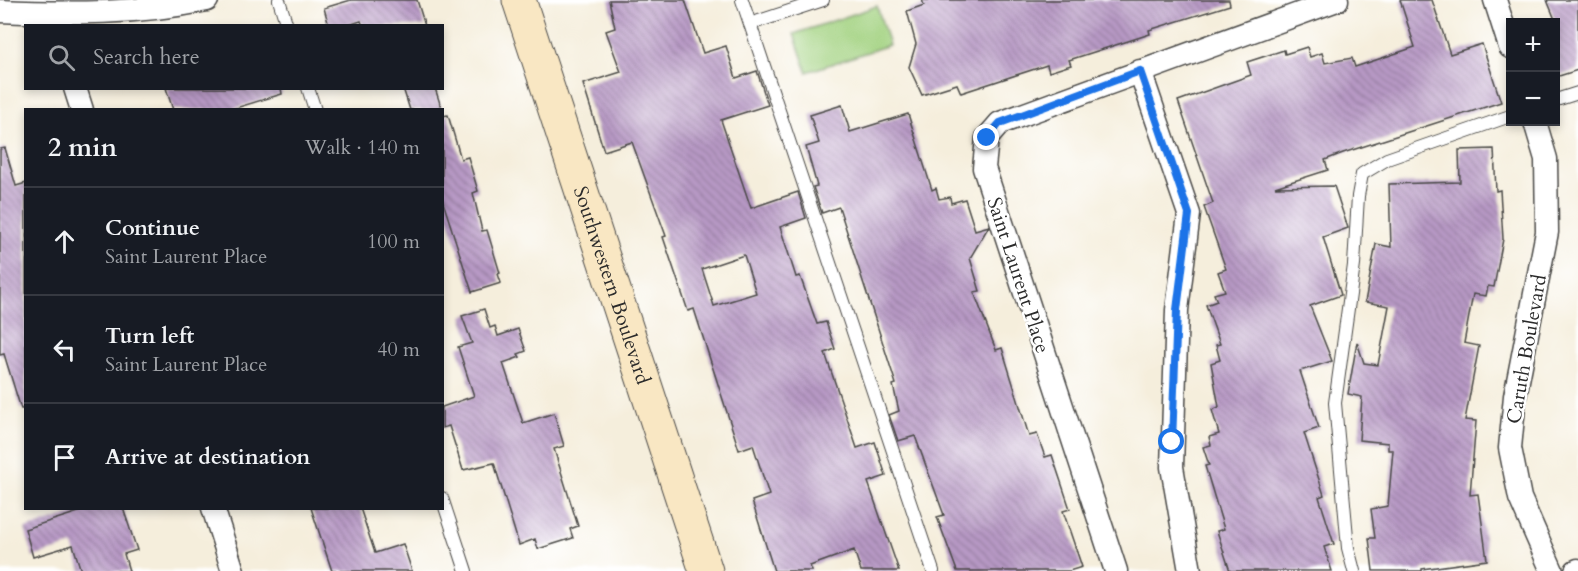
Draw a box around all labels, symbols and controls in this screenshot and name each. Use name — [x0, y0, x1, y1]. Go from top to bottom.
map controls — [1506, 18, 1560, 126]
button: + — [1506, 18, 1560, 72]
search box — [24, 24, 444, 90]
icon: search — [45, 41, 78, 74]
text: Search here — [93, 42, 200, 72]
button: − — [1506, 72, 1560, 126]
route end — [973, 124, 999, 150]
text: 2 min — [48, 130, 117, 165]
text: Walk · 140 m — [305, 134, 420, 161]
street label: Southwestern Boulevard — [567, 183, 657, 388]
street label: Saint Laurent Place — [981, 194, 1056, 356]
text: Continue — [105, 213, 200, 243]
icon: ahead — [48, 225, 81, 258]
text: 100 m — [367, 228, 420, 255]
text: Saint Laurent Place — [105, 243, 267, 270]
street label: Caruth Boulevard — [1500, 272, 1553, 426]
text: Turn left — [105, 321, 194, 351]
icon: left — [48, 333, 81, 366]
text: 40 m — [377, 336, 420, 363]
text: Saint Laurent Place — [105, 351, 267, 378]
route start — [1158, 428, 1184, 454]
icon: arrive — [48, 441, 81, 474]
text: Arrive at destination — [105, 442, 310, 472]

